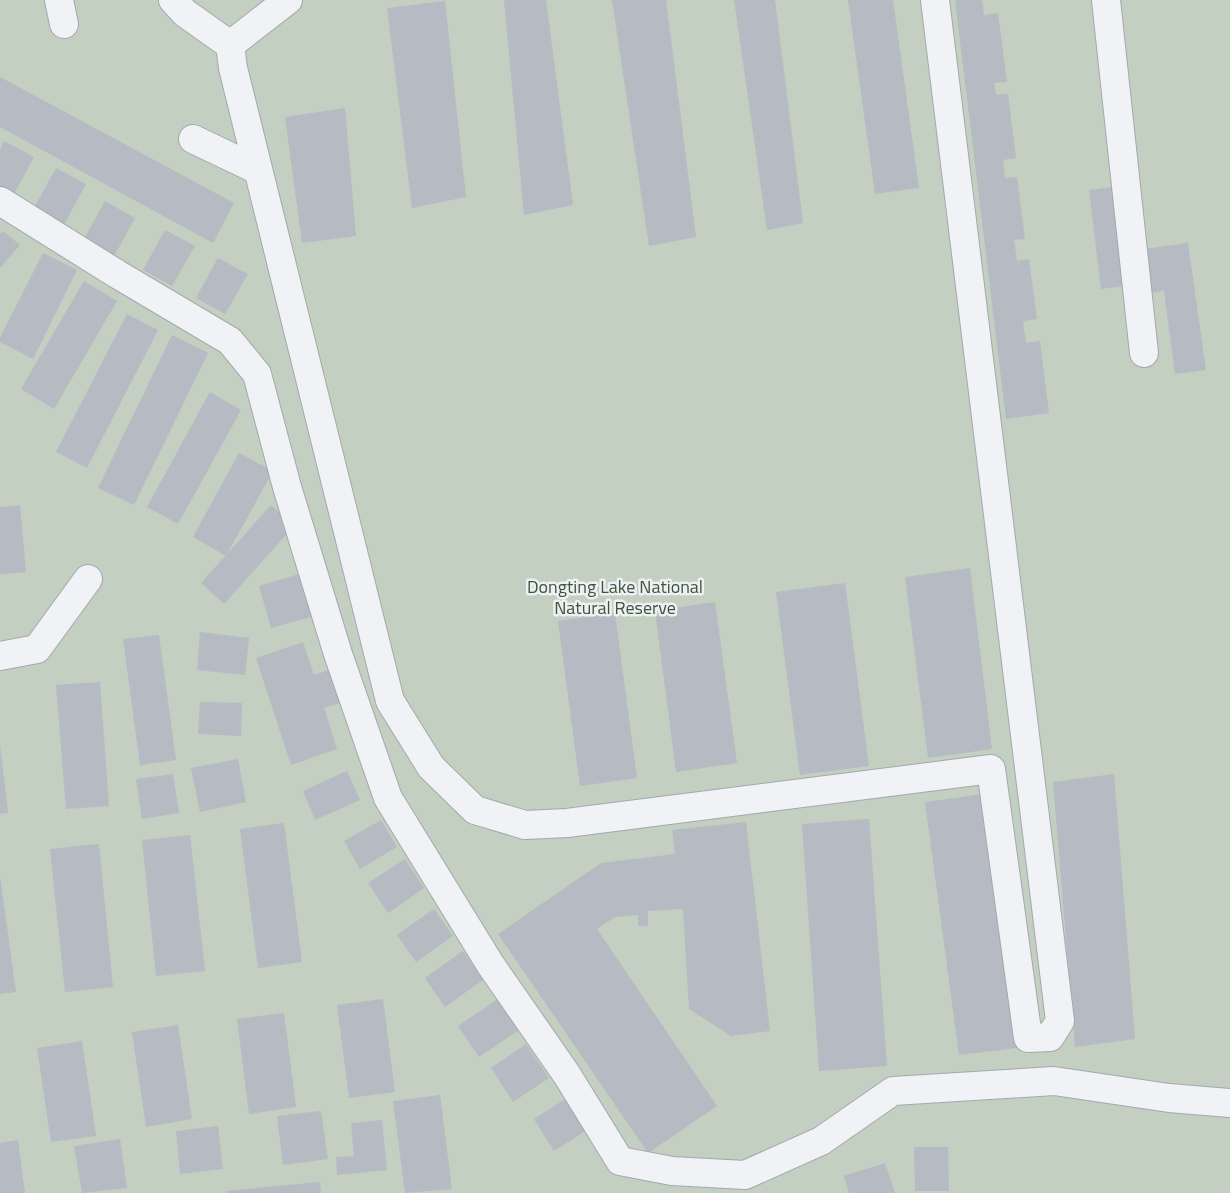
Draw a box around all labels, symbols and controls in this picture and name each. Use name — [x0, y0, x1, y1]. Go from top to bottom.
park label: Dongting Lake National Natural Reserve — [527, 573, 703, 621]

